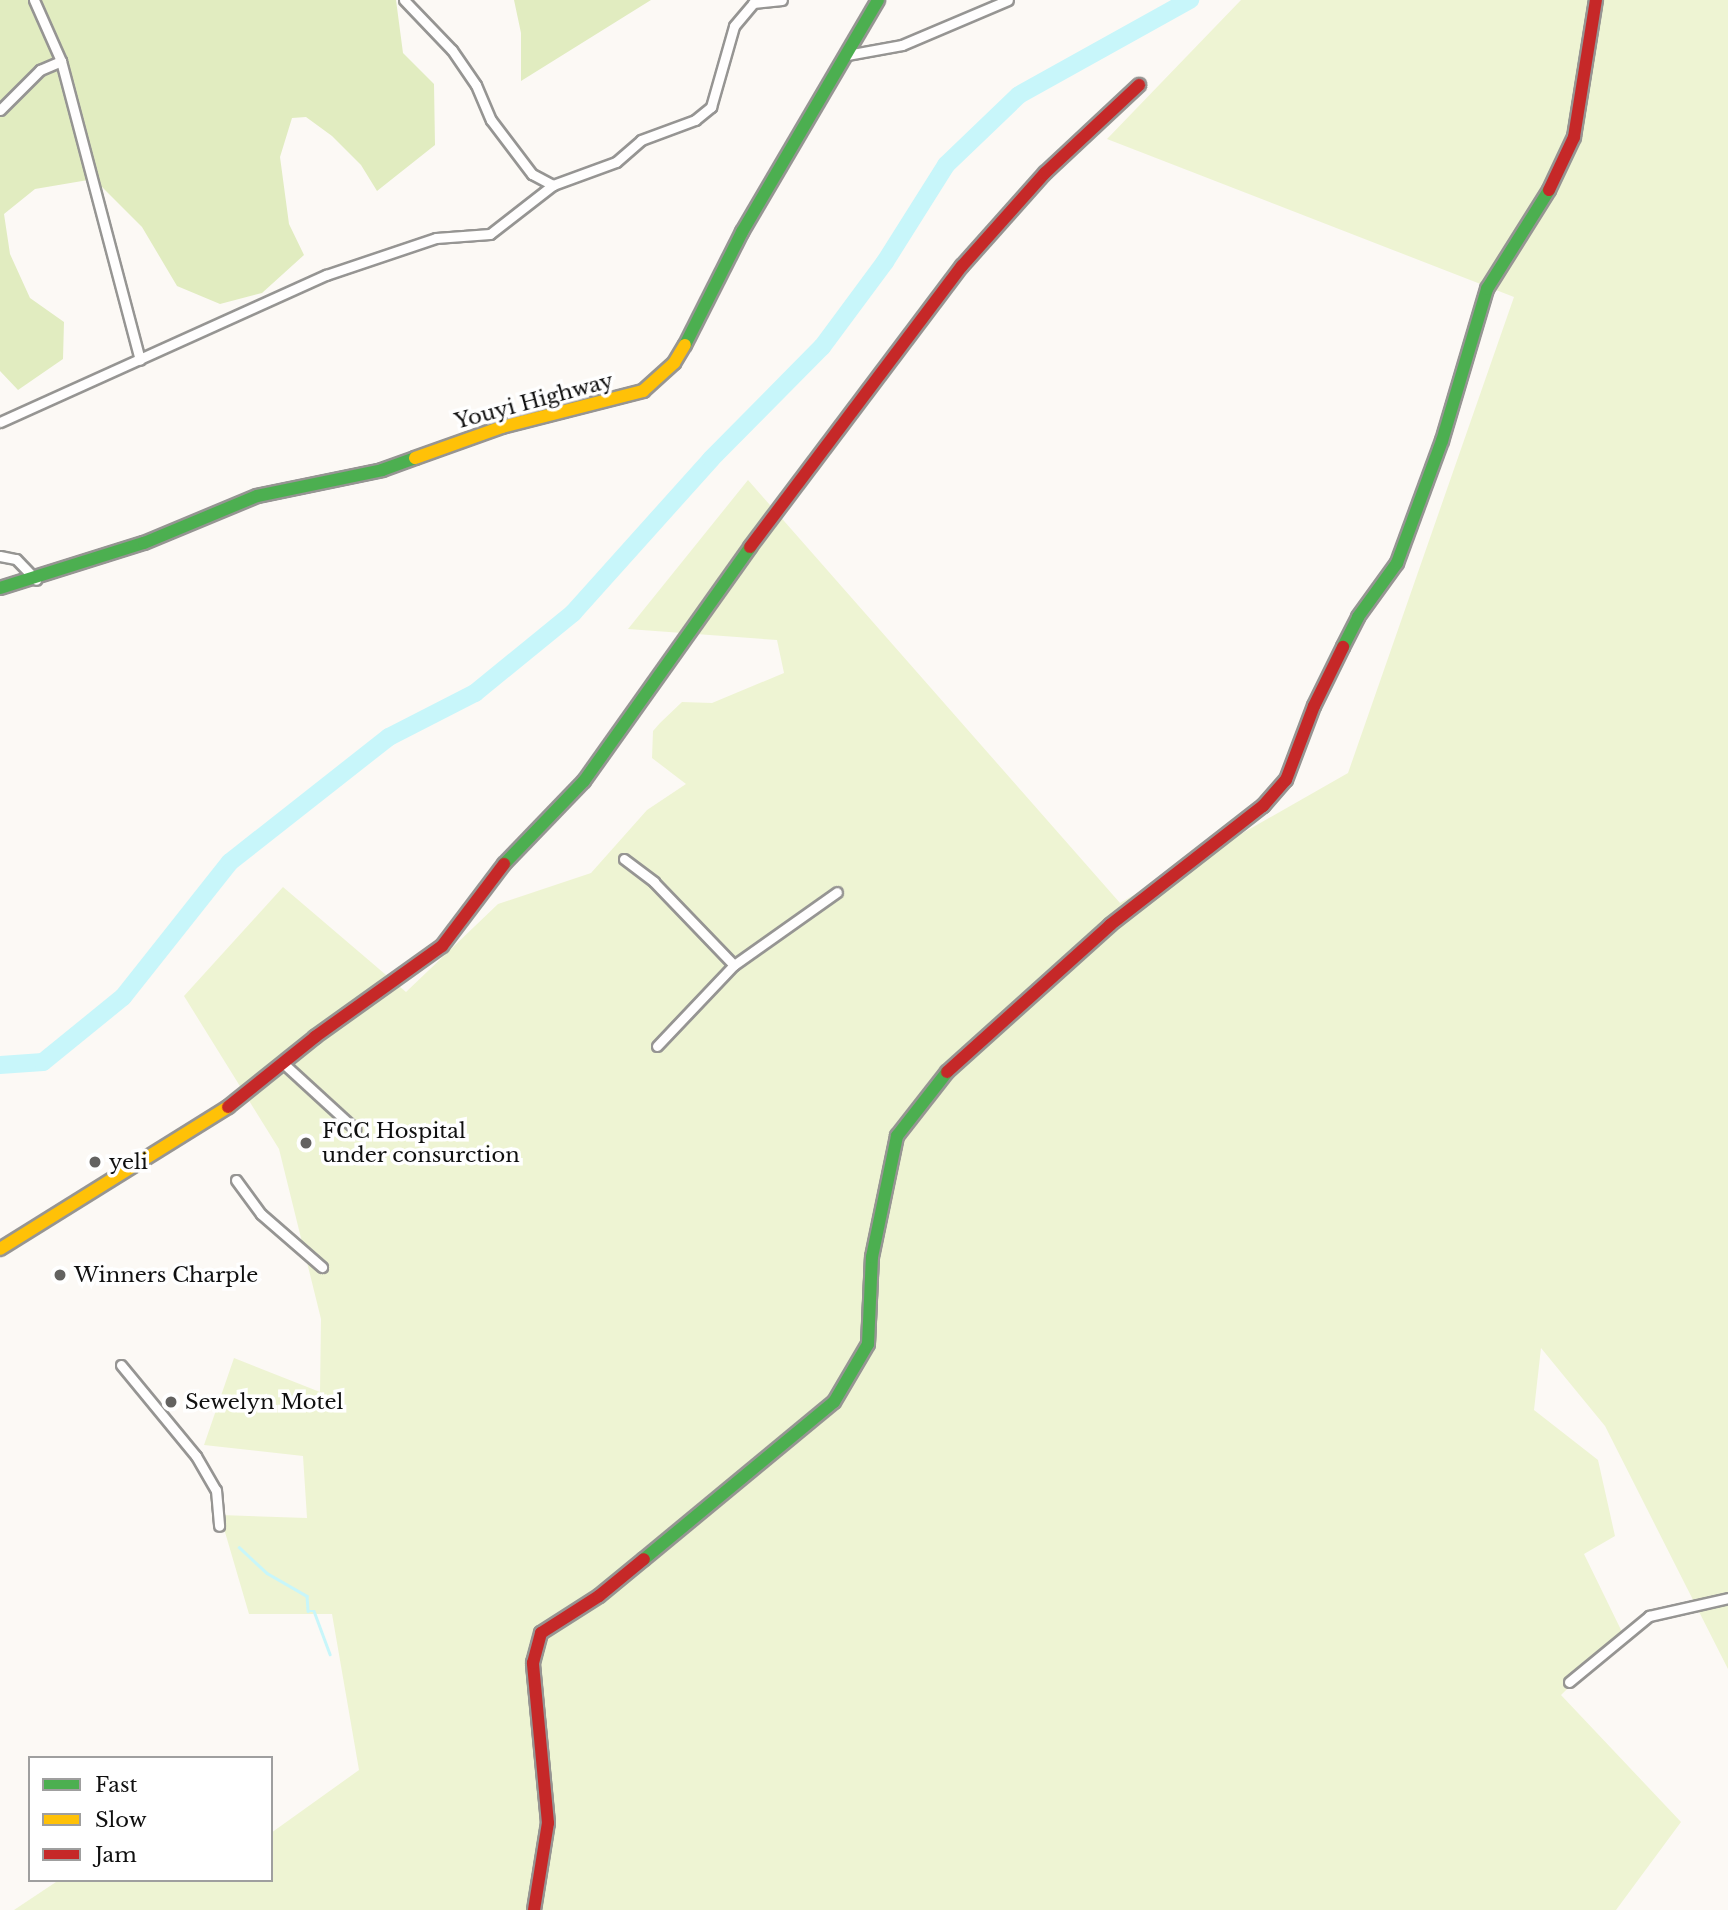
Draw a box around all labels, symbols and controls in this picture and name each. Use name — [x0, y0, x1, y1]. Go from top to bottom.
street label: Youyi Highway — [452, 368, 616, 434]
place label: FCC Hospital under consurction — [322, 1118, 520, 1168]
marker: FCC Hospital under consurction — [296, 1133, 316, 1153]
place label: yeli — [109, 1149, 148, 1175]
marker: yeli — [87, 1154, 103, 1170]
place label: Winners Charple — [74, 1262, 258, 1288]
marker: Winners Charple — [52, 1267, 68, 1283]
place label: Sewelyn Motel — [185, 1389, 343, 1415]
marker: Sewelyn Motel — [163, 1394, 179, 1410]
legend — [28, 1756, 273, 1882]
text: Fast — [95, 1772, 137, 1798]
text: Slow — [95, 1807, 147, 1833]
text: Jam — [95, 1842, 137, 1868]

